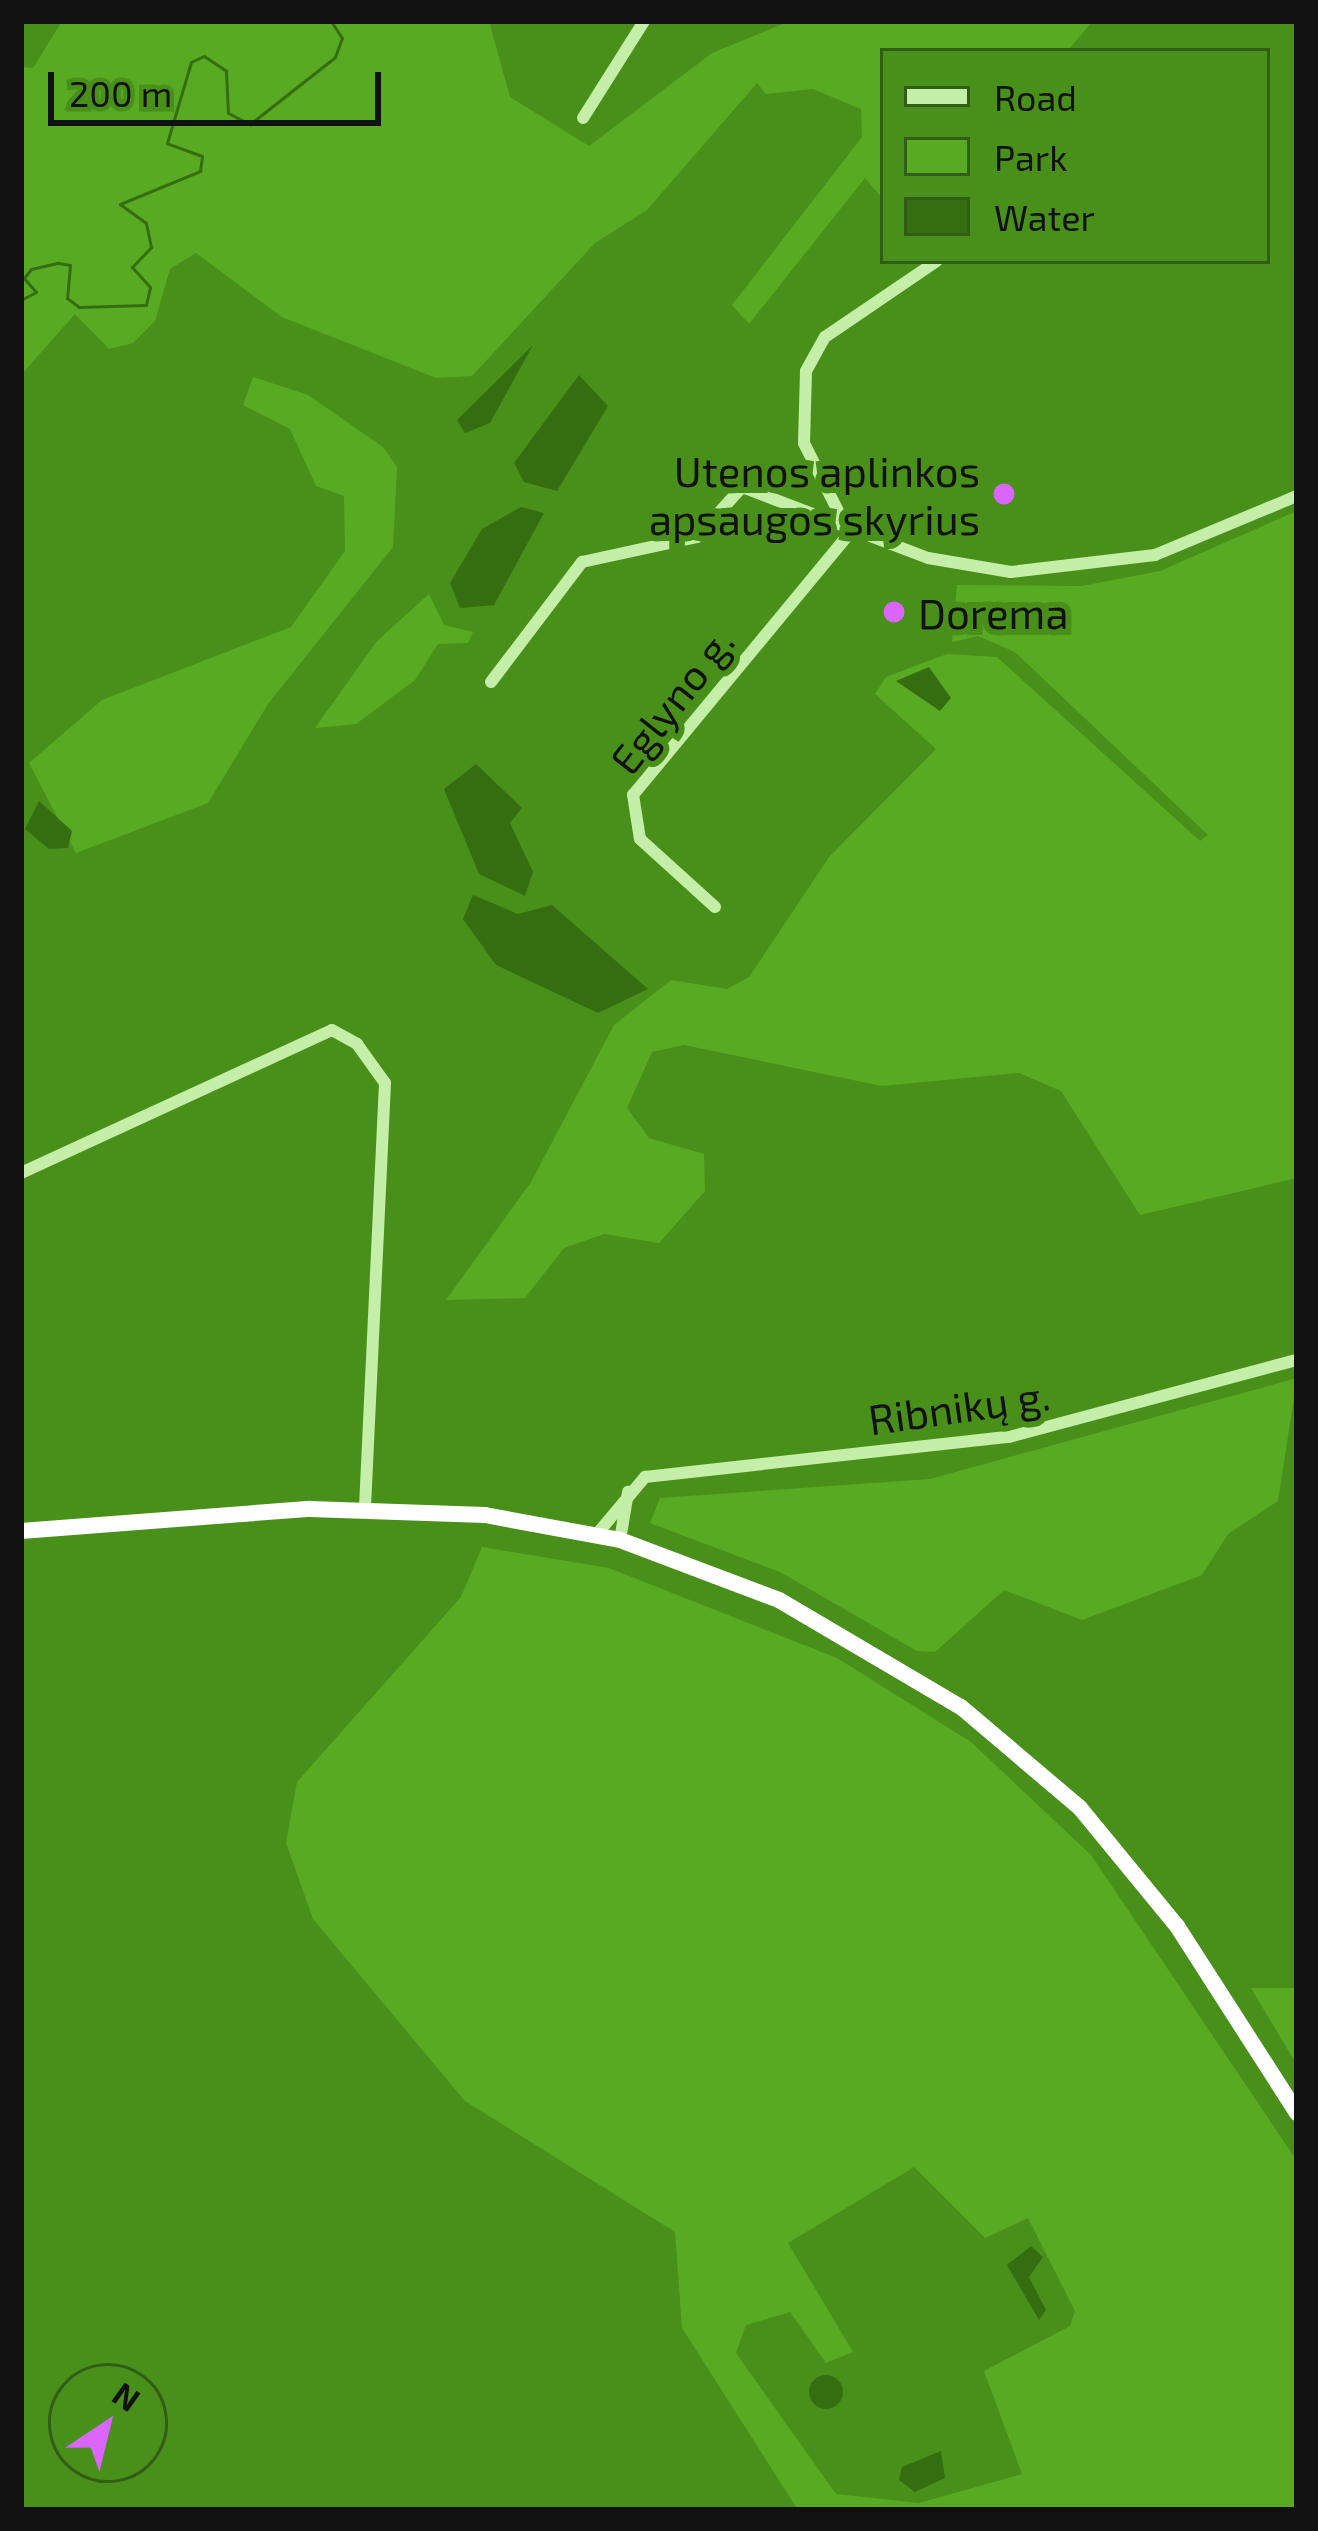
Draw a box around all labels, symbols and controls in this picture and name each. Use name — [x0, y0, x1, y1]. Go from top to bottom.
scale bar — [54, 48, 387, 122]
legend — [880, 48, 1270, 264]
text: 200 m — [69, 71, 172, 114]
text: Road — [994, 75, 1077, 118]
text: Park — [994, 135, 1068, 178]
text: Water — [994, 195, 1095, 238]
place label: Utenos aplinkos apsaugos skyrius — [649, 445, 980, 544]
marker: Utenos aplinkos apsaugos skyrius — [991, 481, 1017, 507]
place label: Dorema — [918, 587, 1068, 637]
marker: Dorema — [881, 599, 907, 625]
street label: Eglyno g. — [598, 617, 744, 783]
street label: Ribnikų g. — [865, 1368, 1053, 1444]
north arrow — [48, 2363, 168, 2483]
text: N — [106, 2373, 148, 2419]

